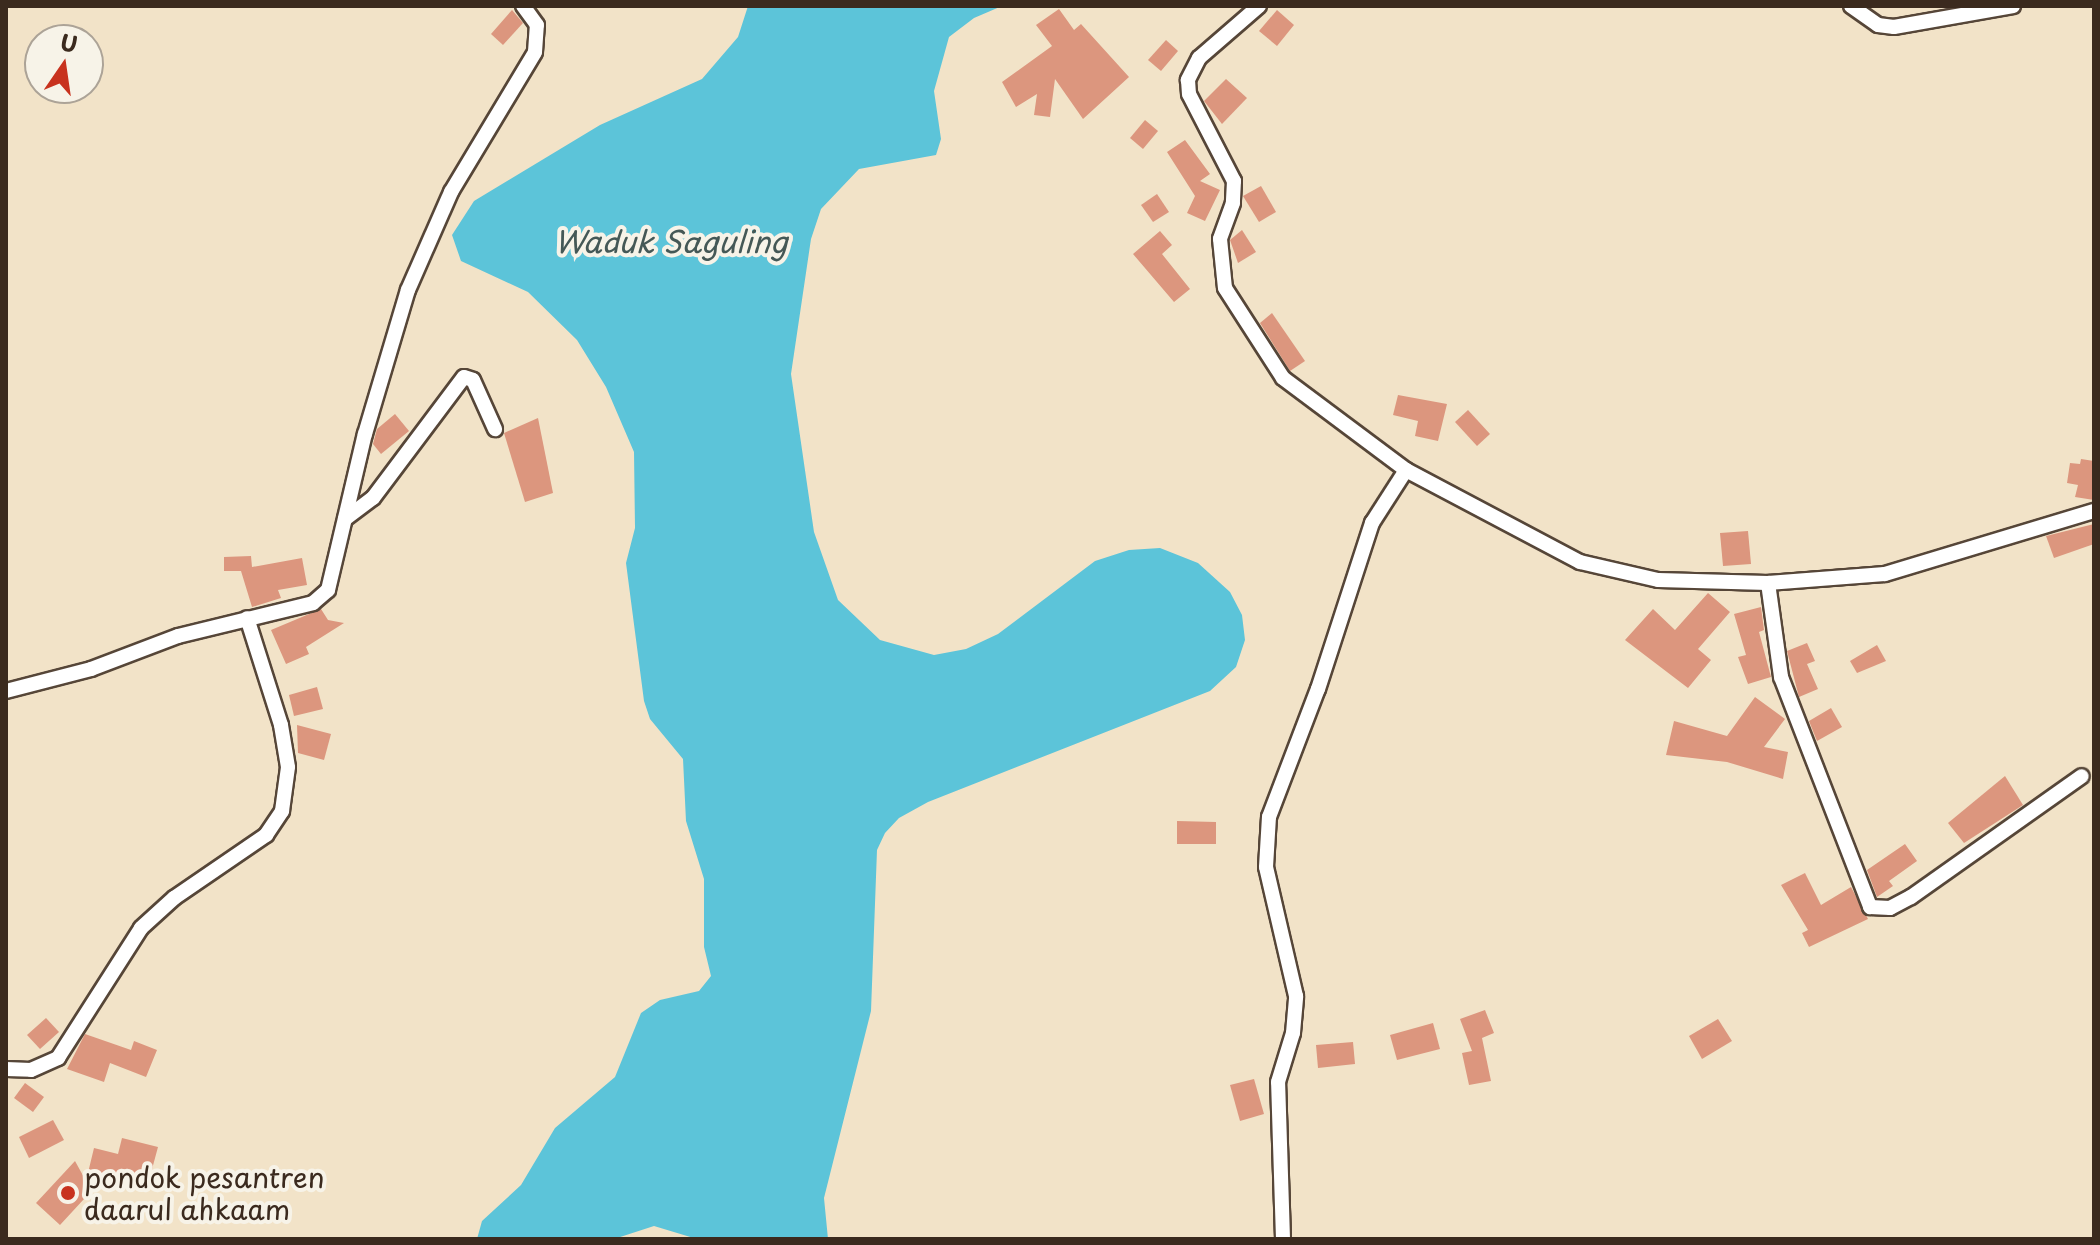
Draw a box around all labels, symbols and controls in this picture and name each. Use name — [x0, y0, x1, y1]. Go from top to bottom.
north arrow — [24, 24, 104, 104]
text: U — [57, 24, 81, 60]
water label: Waduk Saguling — [554, 223, 788, 259]
place label: pondok pesantren daarul ahkaam — [84, 1160, 326, 1226]
marker: pondok pesantren daarul ahkaam — [59, 1184, 77, 1202]

